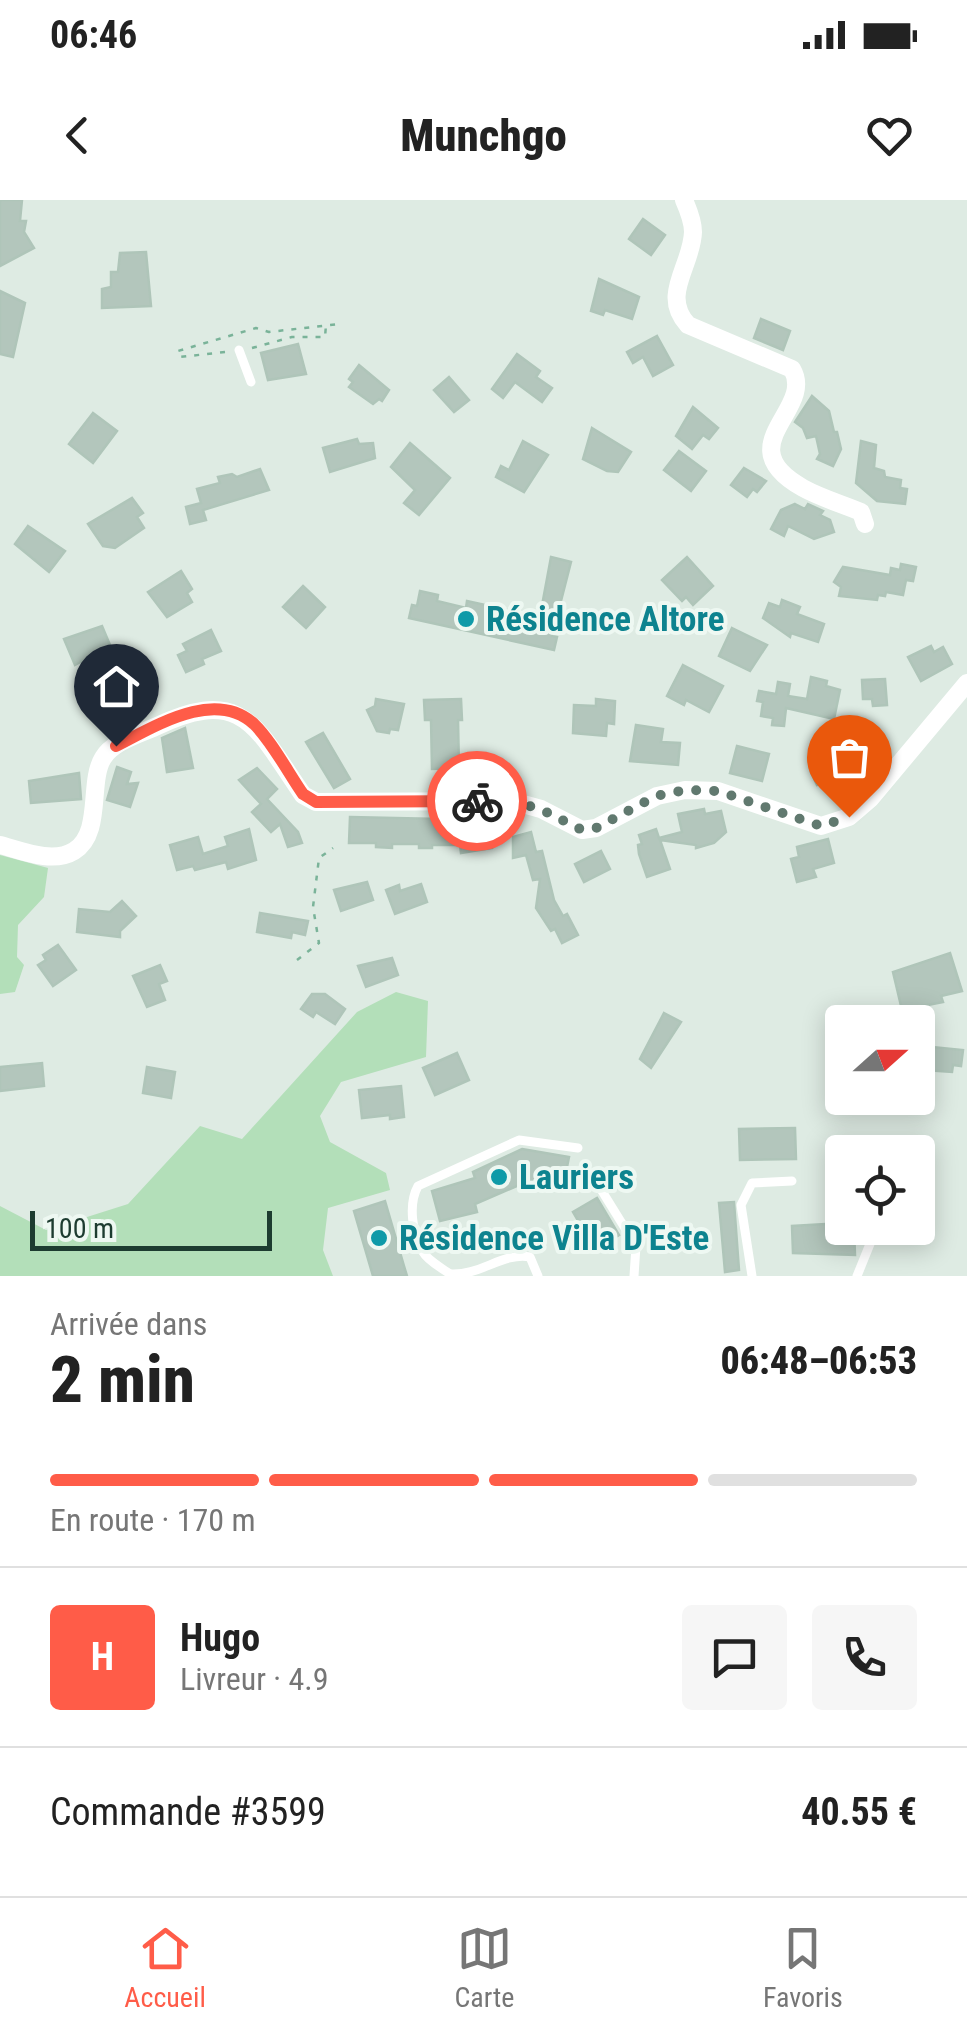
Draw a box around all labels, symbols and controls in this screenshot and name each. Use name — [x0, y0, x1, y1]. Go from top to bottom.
text: 06:46 — [50, 13, 137, 57]
icon: back — [50, 108, 105, 163]
icon: heart — [862, 108, 917, 163]
text: Munchgo — [400, 109, 567, 162]
place label: Résidence Altore — [486, 599, 724, 640]
marker: Résidence Altore — [455, 608, 477, 630]
pin — [74, 644, 159, 747]
icon: home — [89, 659, 144, 714]
pin — [807, 715, 892, 818]
icon: bag — [822, 730, 877, 785]
courier — [427, 751, 527, 851]
icon: bike — [450, 774, 505, 829]
north arrow — [825, 1005, 935, 1115]
map controls — [825, 1005, 935, 1245]
button: locate — [825, 1135, 935, 1245]
place label: Lauriers — [519, 1157, 634, 1198]
marker: Lauriers — [488, 1166, 510, 1188]
scale bar — [30, 1206, 272, 1250]
text: 100 m — [45, 1212, 114, 1245]
place label: Résidence Villa D'Este — [399, 1218, 709, 1259]
marker: Résidence Villa D'Este — [368, 1227, 390, 1249]
text: Arrivée dans — [50, 1305, 207, 1343]
text: 06:48–06:53 — [720, 1339, 917, 1383]
text: 2 min — [50, 1342, 195, 1418]
text: En route · 170 m — [50, 1501, 256, 1539]
button: chat — [682, 1605, 787, 1710]
button: phone — [812, 1605, 917, 1710]
text: Hugo — [180, 1616, 260, 1660]
text: H — [91, 1635, 114, 1679]
text: Livreur · 4.9 — [180, 1660, 328, 1698]
text: Commande #3599 — [50, 1790, 326, 1834]
text: 40.55 € — [801, 1790, 917, 1834]
tab: Accueil — [124, 1921, 206, 2014]
tab: Carte — [454, 1921, 514, 2014]
tab: Favoris — [763, 1921, 843, 2014]

